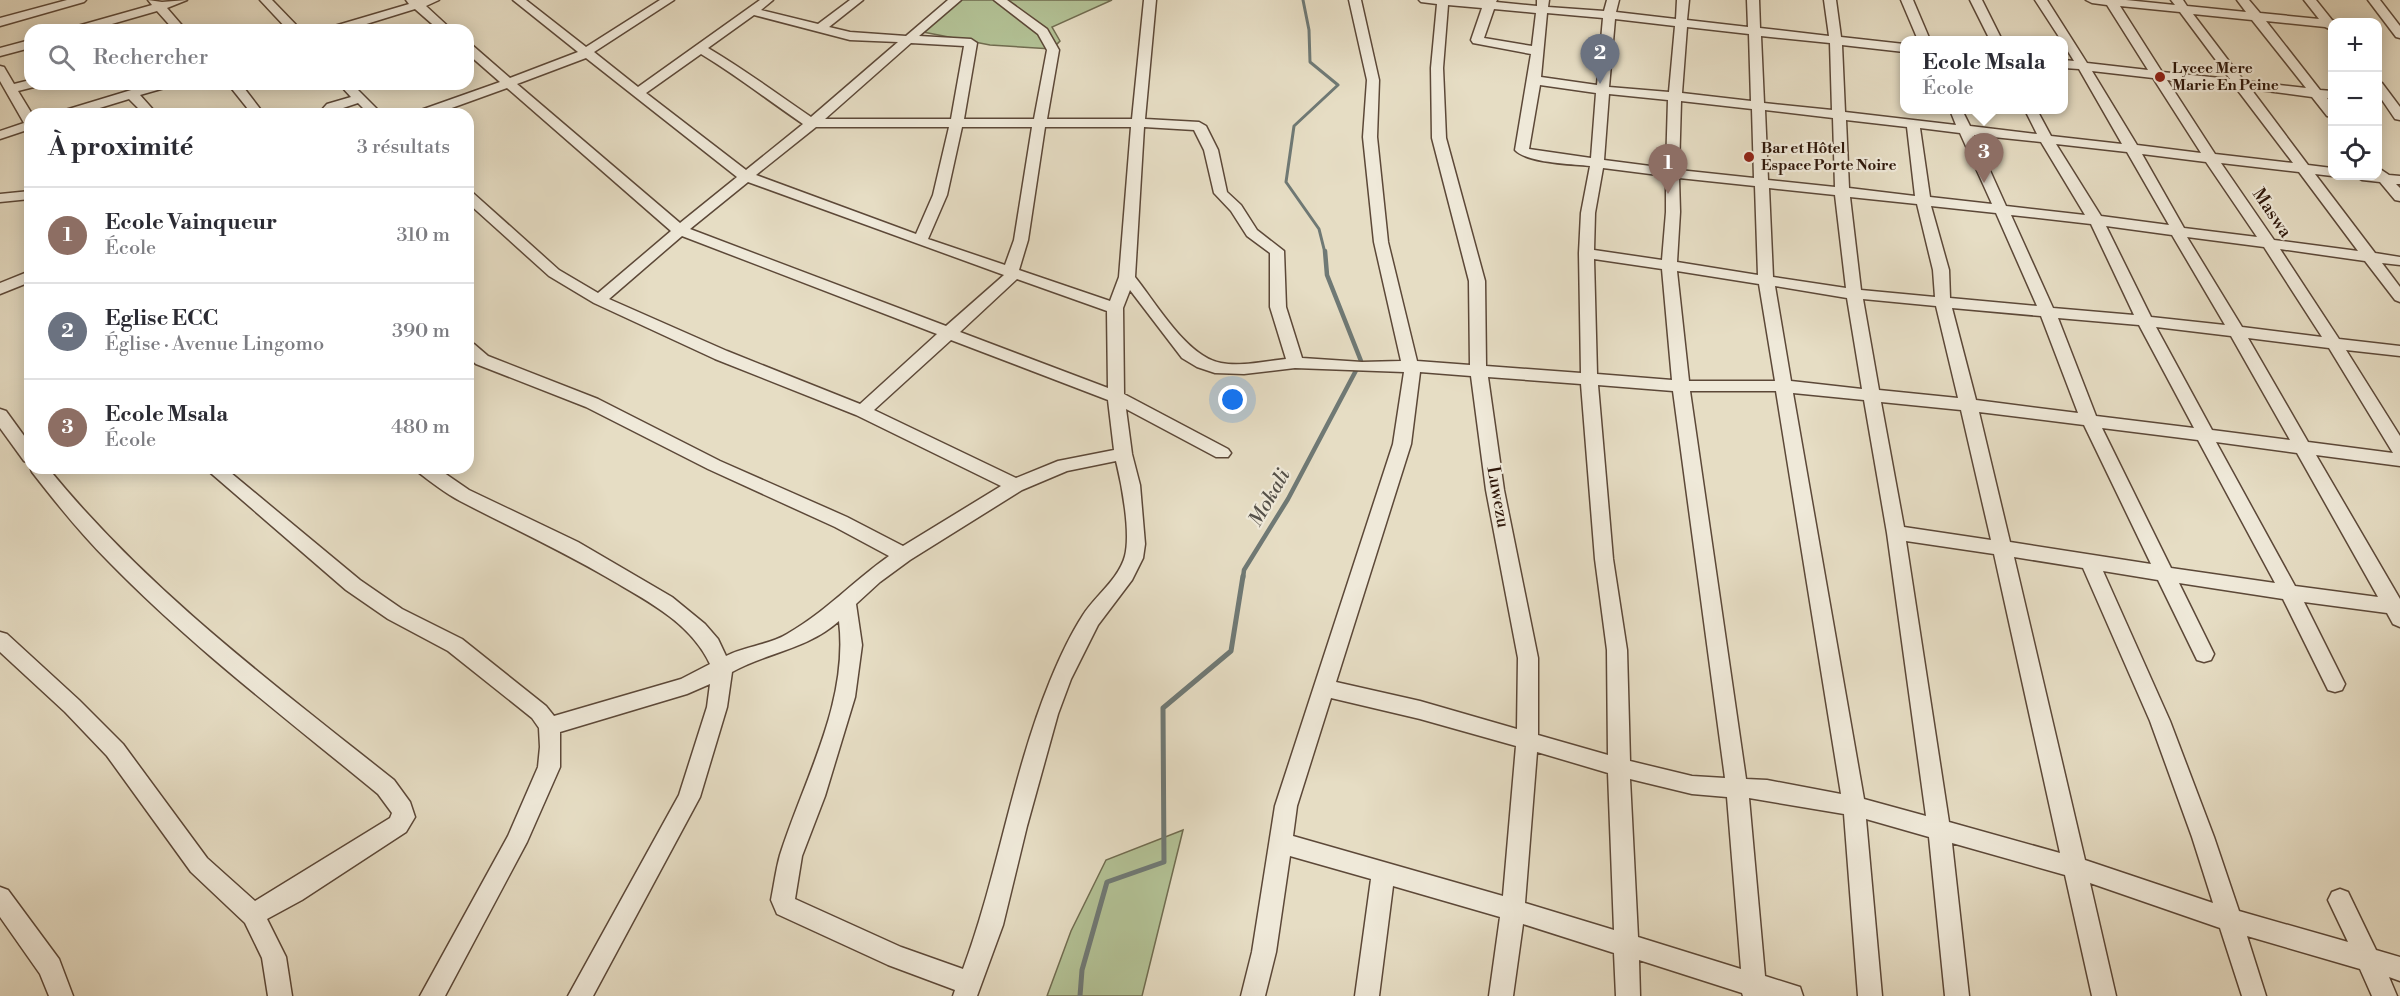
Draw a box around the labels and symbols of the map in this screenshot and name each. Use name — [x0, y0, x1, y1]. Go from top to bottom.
pin: 2 — [1580, 34, 1620, 84]
place label: Lycee Mere Marie En Peine — [2172, 59, 2279, 95]
marker: Lycee Mere Marie En Peine — [2153, 70, 2167, 84]
pin: 3 — [1964, 134, 2004, 183]
place label: Bar et Hôtel Espace Porte Noire — [1761, 139, 1897, 175]
pin: 1 — [1648, 144, 1688, 194]
marker: Bar et Hôtel Espace Porte Noire — [1742, 150, 1756, 164]
street label: Maswa — [2247, 184, 2297, 243]
your location — [1218, 385, 1247, 414]
water label: Mokali — [1244, 464, 1297, 531]
street label: Luwezu — [1481, 464, 1515, 530]

